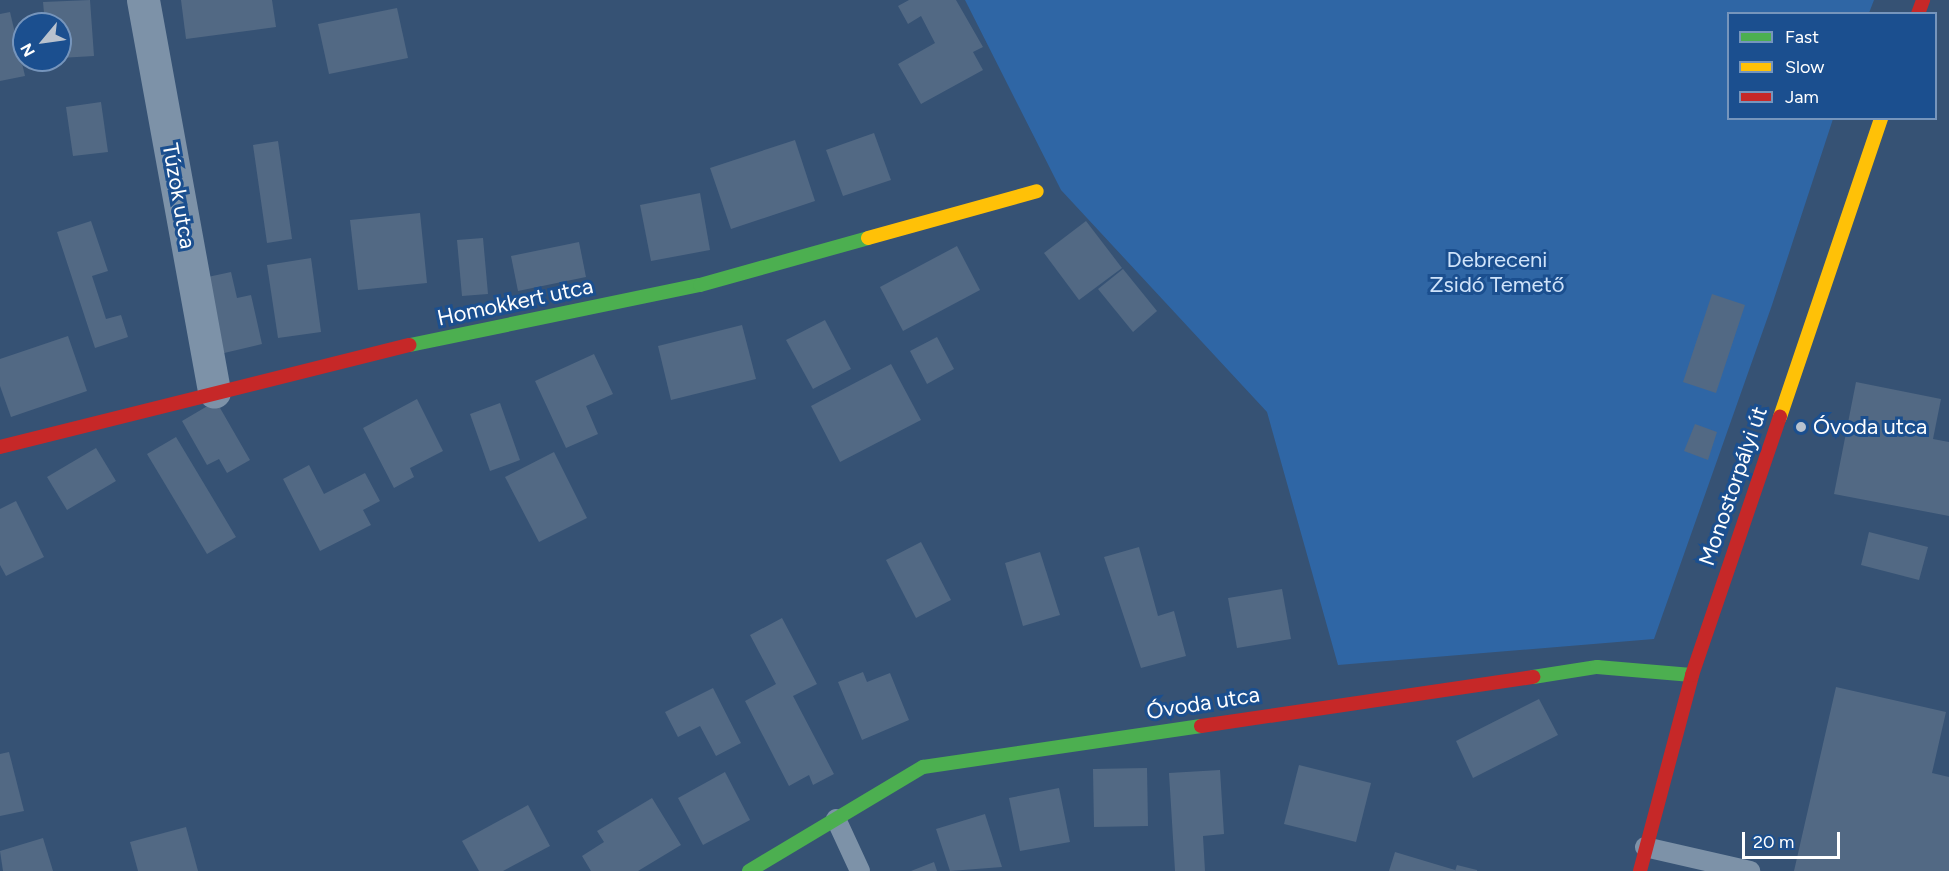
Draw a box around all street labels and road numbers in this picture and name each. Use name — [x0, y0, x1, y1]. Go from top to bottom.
street label: Túzok utca — [157, 141, 201, 251]
street label: Homokkert utca — [435, 273, 595, 331]
street label: Monostorpályi út — [1693, 403, 1773, 569]
street label: Óvoda utca — [1145, 681, 1261, 725]

